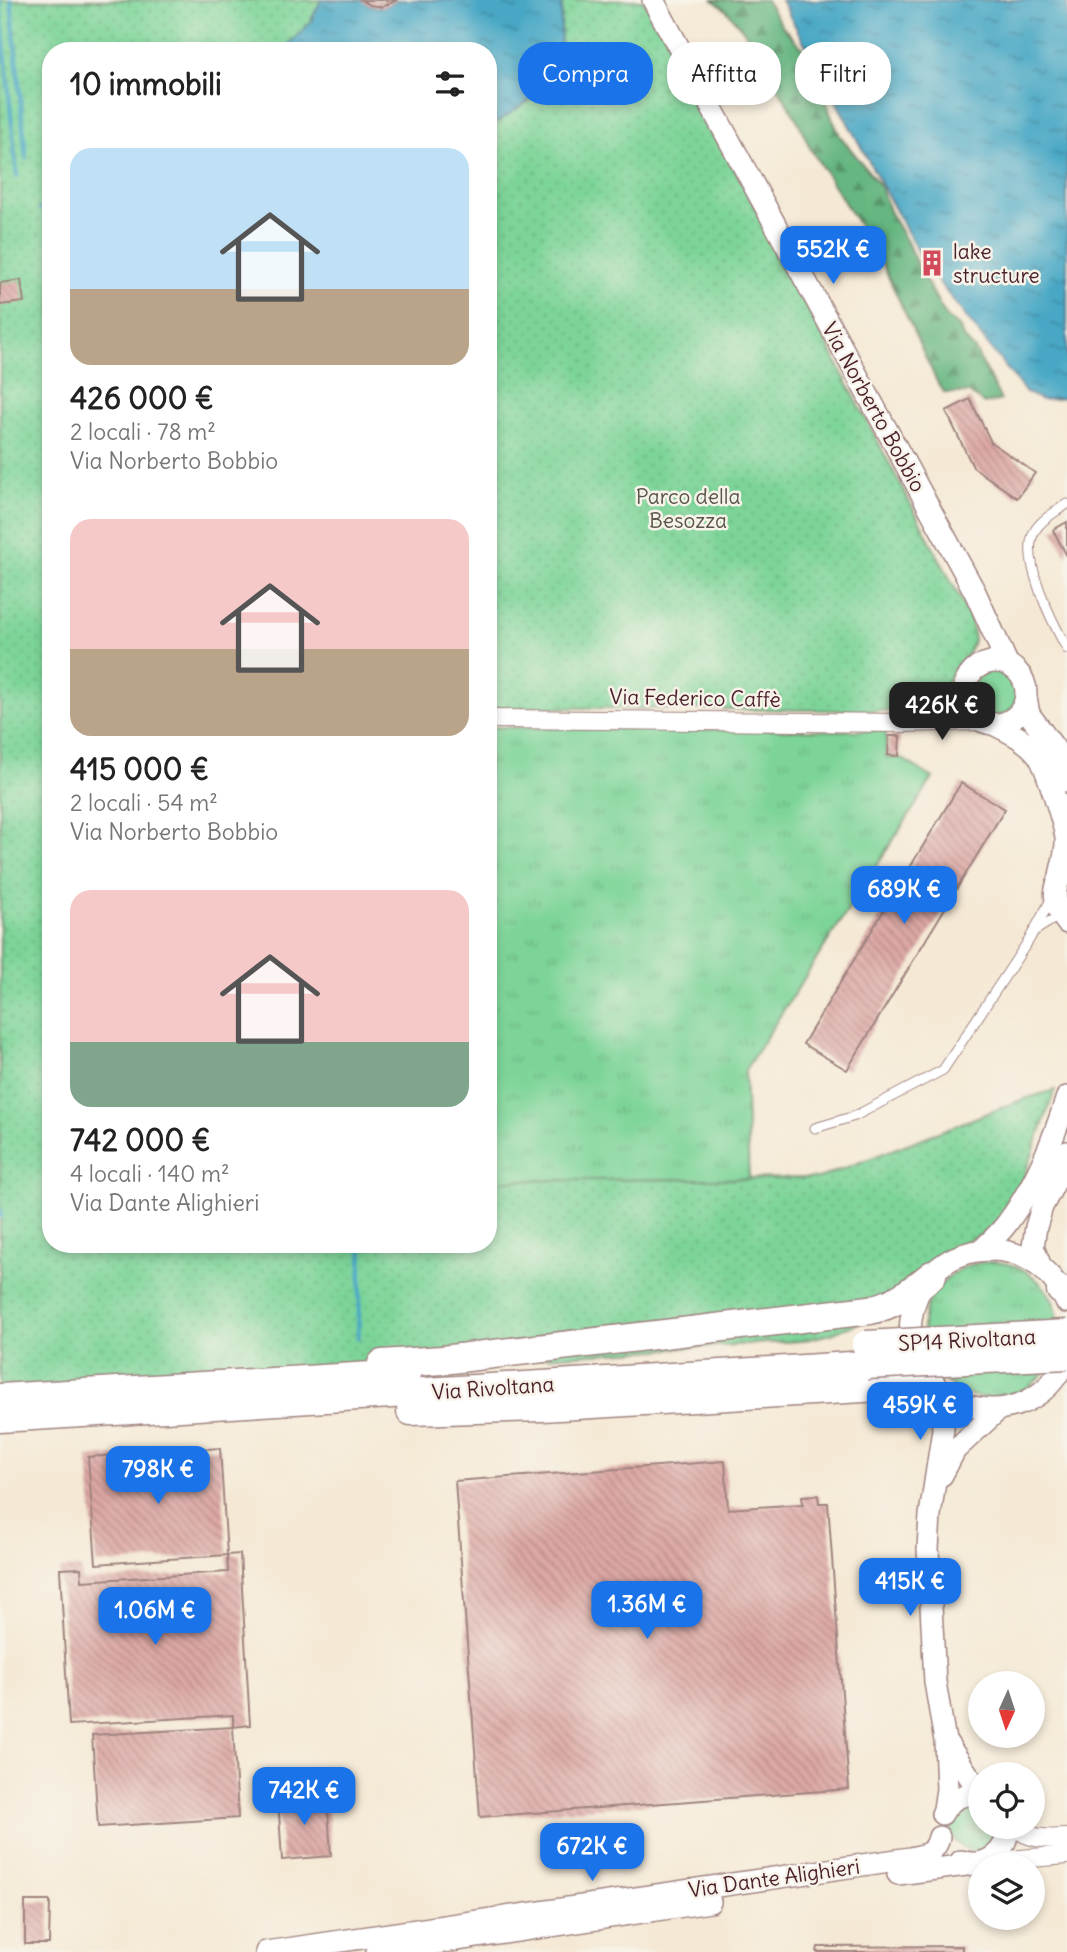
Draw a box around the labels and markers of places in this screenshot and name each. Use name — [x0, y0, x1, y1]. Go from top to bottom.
pin: 552K € — [776, 226, 890, 286]
place label: lake structure — [953, 238, 1040, 289]
building icon: lake structure — [917, 248, 947, 278]
pin: 426K € — [885, 682, 999, 742]
pin: 689K € — [847, 866, 961, 926]
pin: 459K € — [863, 1382, 977, 1442]
pin: 798K € — [101, 1446, 215, 1506]
pin: 415K € — [853, 1558, 967, 1618]
pin: 1.36M € — [582, 1582, 712, 1641]
pin: 1.06M € — [90, 1588, 220, 1647]
pin: 742K € — [247, 1768, 361, 1827]
pin: 672K € — [535, 1824, 649, 1883]

